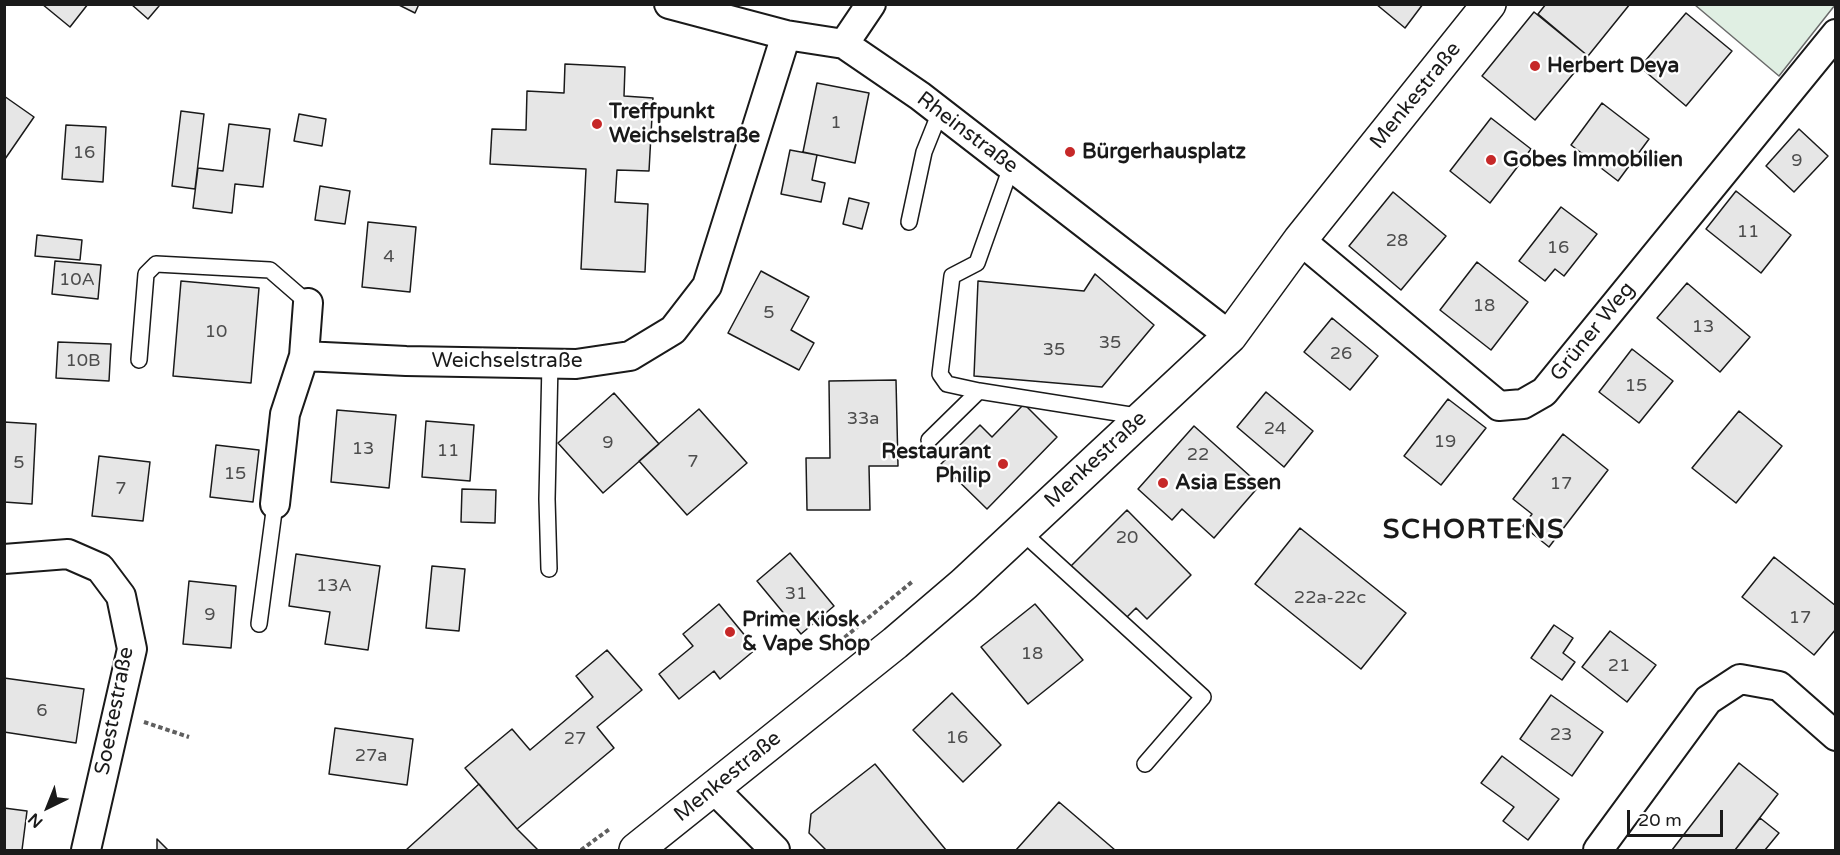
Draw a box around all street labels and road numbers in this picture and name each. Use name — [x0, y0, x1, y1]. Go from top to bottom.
street label: Menkestraße — [1365, 37, 1467, 155]
street label: Rheinstraße — [911, 87, 1023, 179]
street label: Grüner Weg — [1545, 277, 1641, 387]
street label: Weichselstraße — [431, 348, 583, 374]
street label: Menkestraße — [1040, 406, 1152, 514]
street label: Soestestraße — [90, 645, 140, 777]
street label: Menkestraße — [669, 726, 787, 828]

